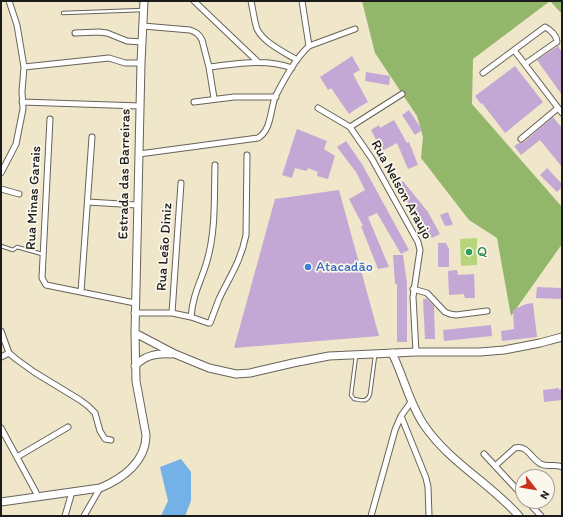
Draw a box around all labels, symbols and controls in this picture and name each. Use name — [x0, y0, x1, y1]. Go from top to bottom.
street label: Estrada das Barreiras — [115, 109, 135, 239]
street label: Rua Nelson Araujo — [367, 137, 435, 243]
street label: Rua Minas Garais — [23, 146, 45, 250]
street label: Rua Leão Diniz — [154, 202, 176, 292]
place label: Q — [477, 244, 487, 260]
marker: Q — [464, 247, 474, 257]
place label: Atacadão — [316, 259, 373, 275]
marker: Atacadão — [303, 262, 313, 272]
north arrow — [515, 469, 555, 509]
text: N — [537, 488, 552, 501]

